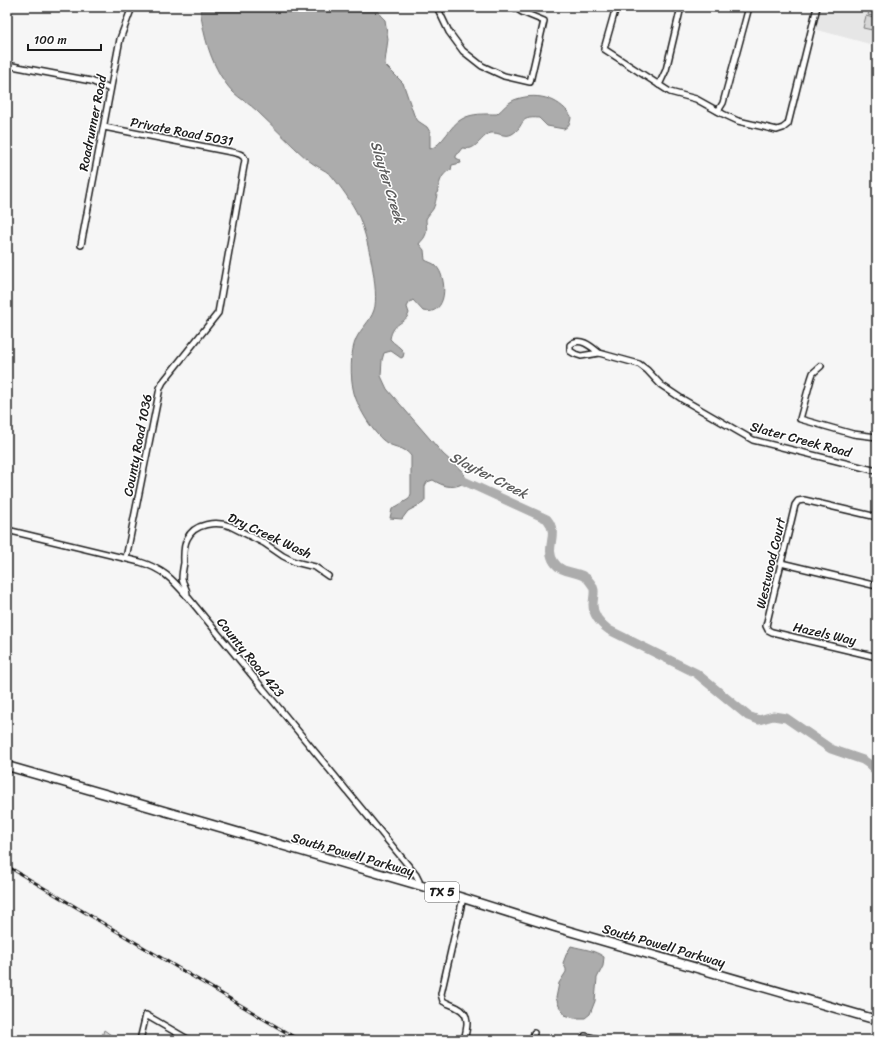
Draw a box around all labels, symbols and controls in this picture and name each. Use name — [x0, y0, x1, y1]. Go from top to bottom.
scale bar — [28, 26, 101, 52]
text: 100 m — [34, 29, 67, 51]
street label: Roadrunner Road — [72, 72, 113, 173]
street label: Private Road 5031 — [128, 110, 236, 153]
water label: Slayter Creek — [363, 138, 412, 228]
street label: County Road 1036 — [116, 392, 159, 498]
street label: Slater Creek Road — [748, 415, 855, 464]
water label: Slayter Creek — [445, 445, 534, 507]
street label: Dry Creek Wash — [224, 506, 316, 565]
street label: Westwood Court — [749, 515, 792, 611]
street label: County Road 423 — [211, 612, 290, 703]
street label: Hazels Way — [791, 615, 859, 652]
street label: South Powell Parkway — [289, 826, 417, 883]
road number: TX 5 — [425, 882, 459, 902]
street label: South Powell Parkway — [600, 917, 728, 974]

